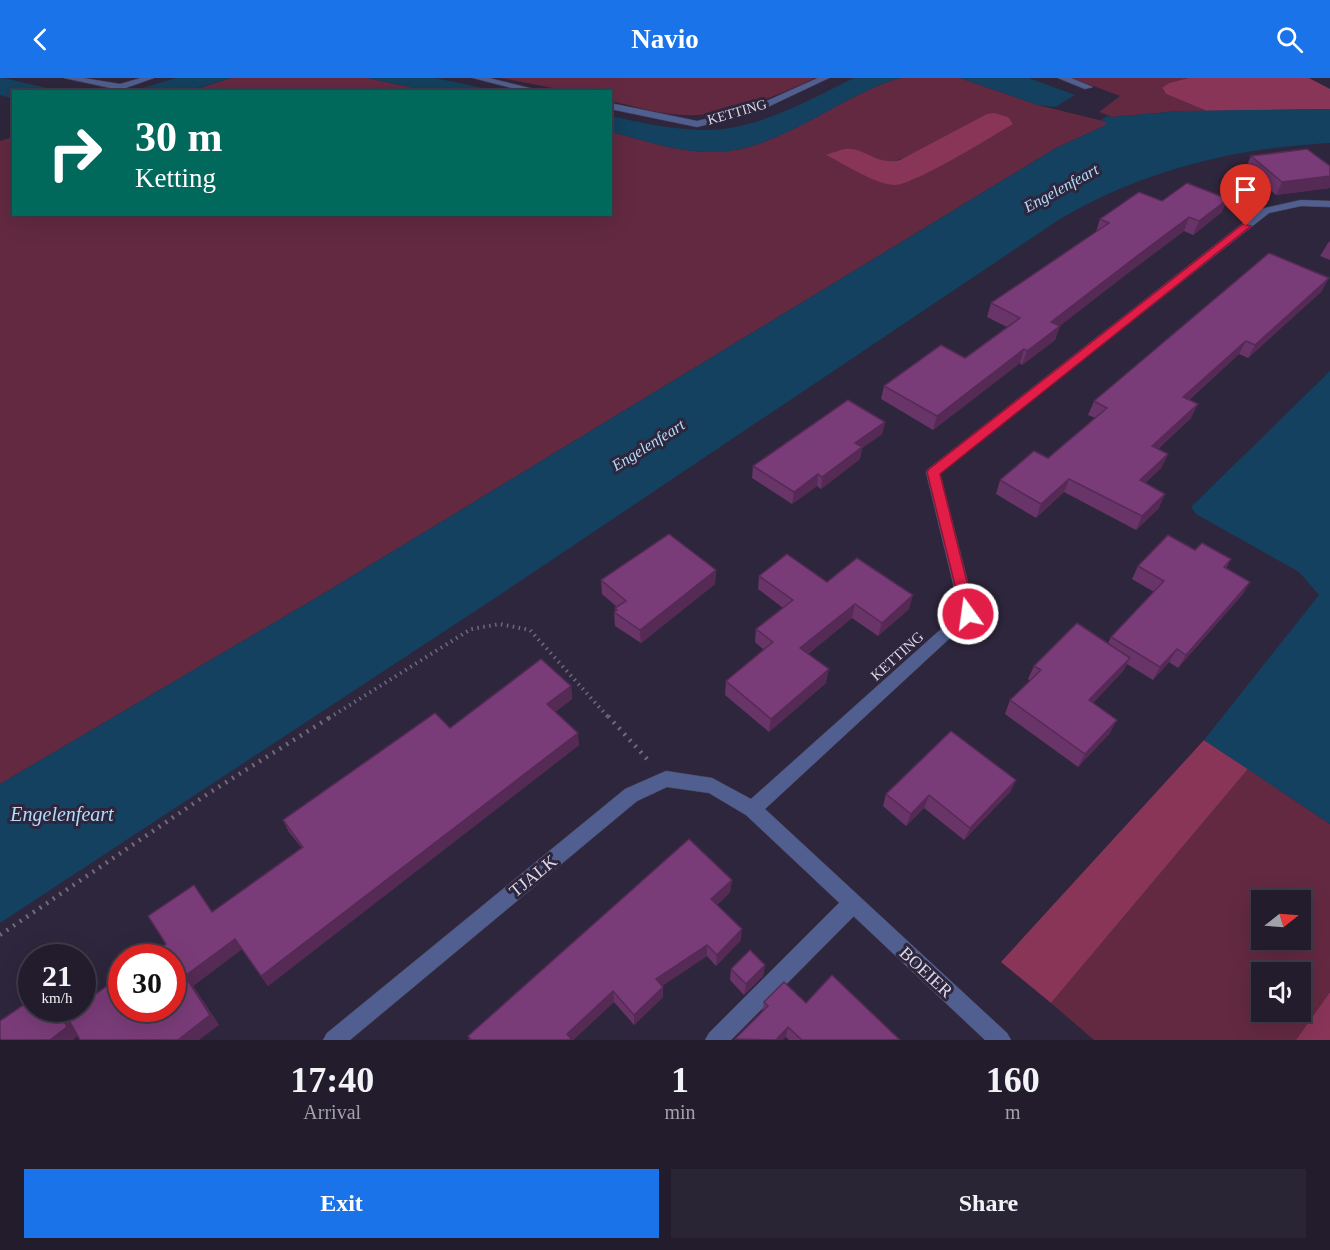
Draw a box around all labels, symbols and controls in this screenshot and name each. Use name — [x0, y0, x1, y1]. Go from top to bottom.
icon: back — [24, 23, 57, 56]
icon: search — [1273, 23, 1306, 56]
text: Navio — [631, 24, 699, 54]
street label: KETTING — [706, 96, 768, 128]
icon: right — [36, 114, 114, 192]
text: 30 m — [135, 114, 223, 160]
water label: Engelenfeart — [1020, 160, 1102, 217]
text: Ketting — [135, 163, 216, 193]
pin — [1220, 164, 1271, 226]
icon: arrive — [1229, 173, 1262, 206]
water label: Engelenfeart — [608, 416, 689, 475]
position arrow — [936, 582, 1000, 646]
street label: KETTING — [868, 628, 927, 684]
water label: Engelenfeart — [9, 803, 114, 826]
street label: TJALK — [505, 851, 561, 901]
north arrow — [1251, 890, 1311, 950]
map controls — [1251, 890, 1311, 1022]
street label: BOEIER — [895, 943, 957, 1001]
speed limit sign: 30 — [108, 944, 186, 1022]
text: 21 — [42, 959, 72, 992]
button: sound — [1251, 962, 1311, 1022]
text: km/h — [42, 990, 72, 1006]
text: 17:40 — [290, 1060, 374, 1100]
text: 1 — [671, 1060, 689, 1100]
text: 160 — [986, 1060, 1040, 1100]
text: Arrival — [303, 1101, 361, 1123]
text: min — [664, 1101, 696, 1123]
text: m — [1005, 1101, 1021, 1123]
button: Exit — [24, 1169, 659, 1238]
button: Share — [671, 1169, 1306, 1238]

